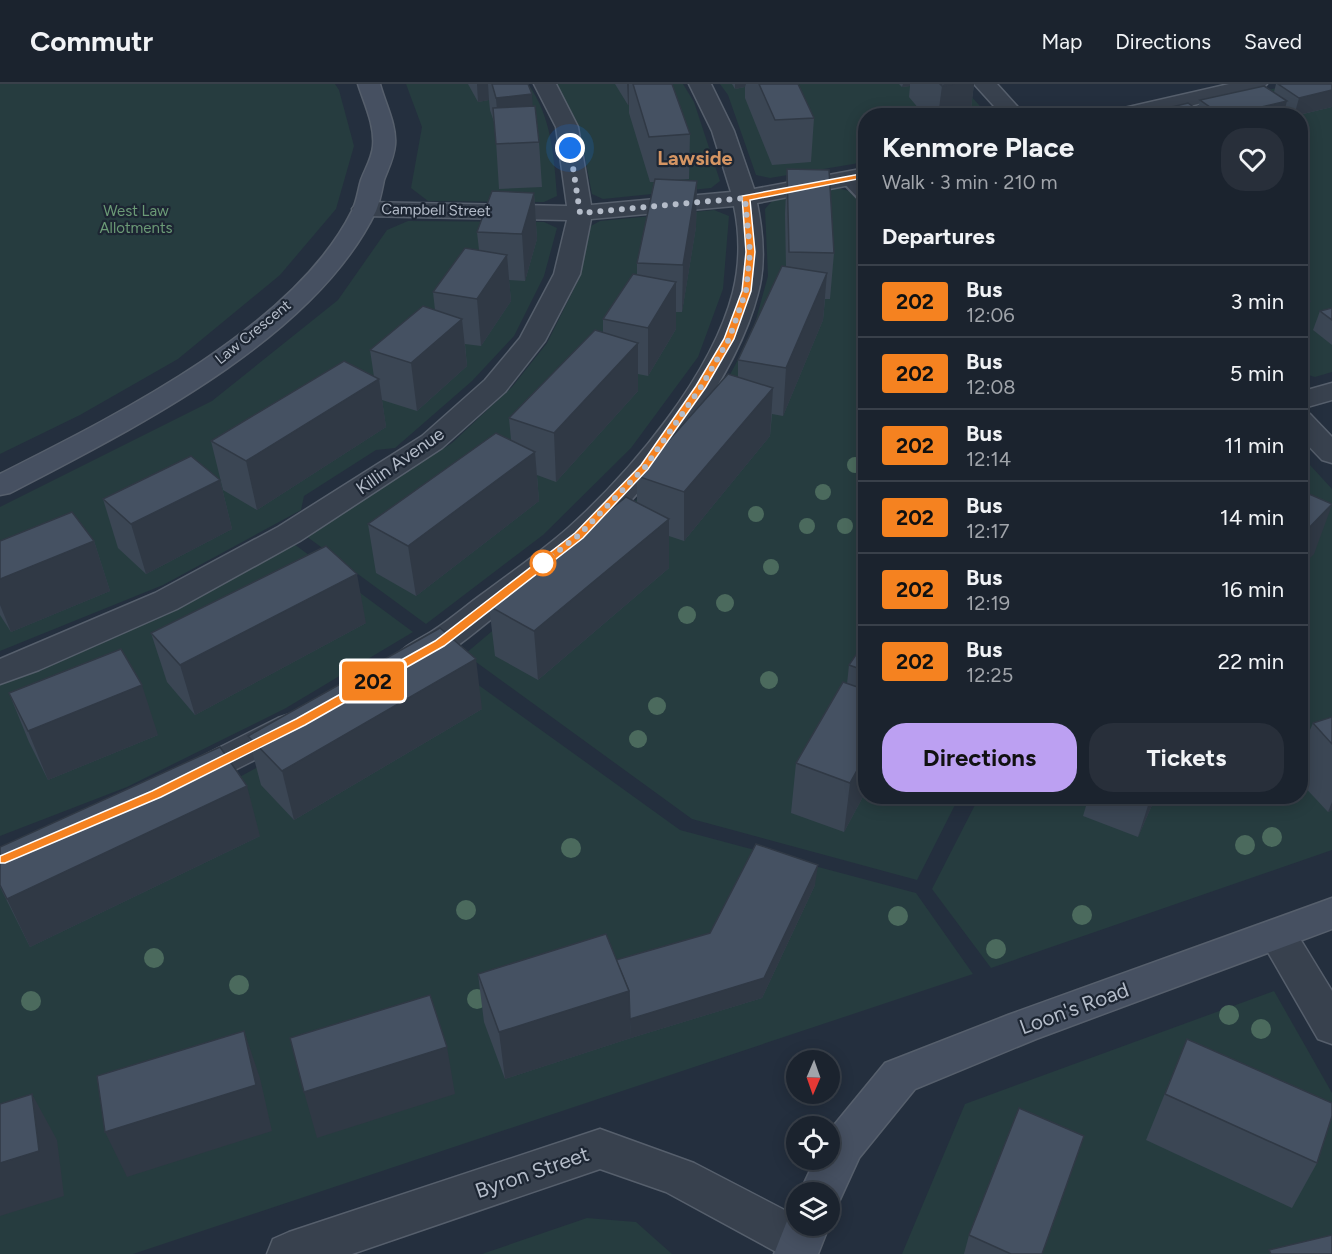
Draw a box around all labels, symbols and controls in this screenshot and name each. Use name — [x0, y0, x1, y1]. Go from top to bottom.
text: Commutr — [30, 24, 153, 58]
text: Map — [1041, 29, 1082, 54]
text: Directions — [1115, 29, 1211, 54]
text: Saved — [1244, 29, 1302, 54]
button: heart — [1221, 128, 1284, 191]
text: Kenmore Place — [882, 130, 1074, 164]
your location — [555, 133, 585, 163]
district label: Lawside — [657, 146, 733, 170]
text: Walk · 3 min · 210 m — [882, 170, 1057, 194]
street label: Campbell Street — [381, 200, 491, 220]
park label: West Law Allotments — [99, 202, 173, 237]
text: Departures — [882, 223, 995, 250]
text: Bus — [966, 276, 1002, 303]
text: 3 min — [1230, 288, 1284, 315]
text: 202 — [896, 289, 934, 314]
street label: Law Crescent — [212, 296, 295, 368]
text: 12:06 — [966, 303, 1015, 327]
text: Bus — [966, 348, 1002, 375]
text: 5 min — [1230, 360, 1284, 387]
text: 202 — [896, 361, 934, 386]
text: 12:08 — [966, 375, 1016, 399]
text: Bus — [966, 420, 1002, 447]
street label: Killin Avenue — [352, 422, 448, 499]
text: 11 min — [1224, 432, 1284, 459]
text: 202 — [896, 433, 934, 458]
text: 12:14 — [966, 447, 1011, 471]
text: Bus — [966, 492, 1002, 519]
text: 14 min — [1220, 504, 1284, 531]
text: 202 — [896, 505, 934, 530]
text: 12:17 — [966, 519, 1010, 543]
unlabelled marker — [530, 550, 556, 576]
text: Bus — [966, 564, 1002, 591]
text: 16 min — [1221, 576, 1284, 603]
text: 202 — [896, 577, 934, 602]
text: 12:19 — [966, 591, 1010, 615]
text: Bus — [966, 636, 1002, 663]
text: 22 min — [1218, 648, 1284, 675]
text: 202 — [896, 649, 934, 674]
line badge: 202 — [338, 662, 407, 700]
text: 12:25 — [966, 663, 1013, 687]
text: 202 — [354, 669, 392, 694]
button: Directions — [882, 723, 1077, 792]
button: Tickets — [1089, 723, 1284, 792]
street label: Loon's Road — [1016, 977, 1132, 1039]
north arrow — [786, 1050, 840, 1104]
map controls — [786, 1050, 840, 1236]
button: locate — [786, 1116, 840, 1170]
street label: Byron Street — [472, 1141, 592, 1203]
button: layers — [786, 1182, 840, 1236]

